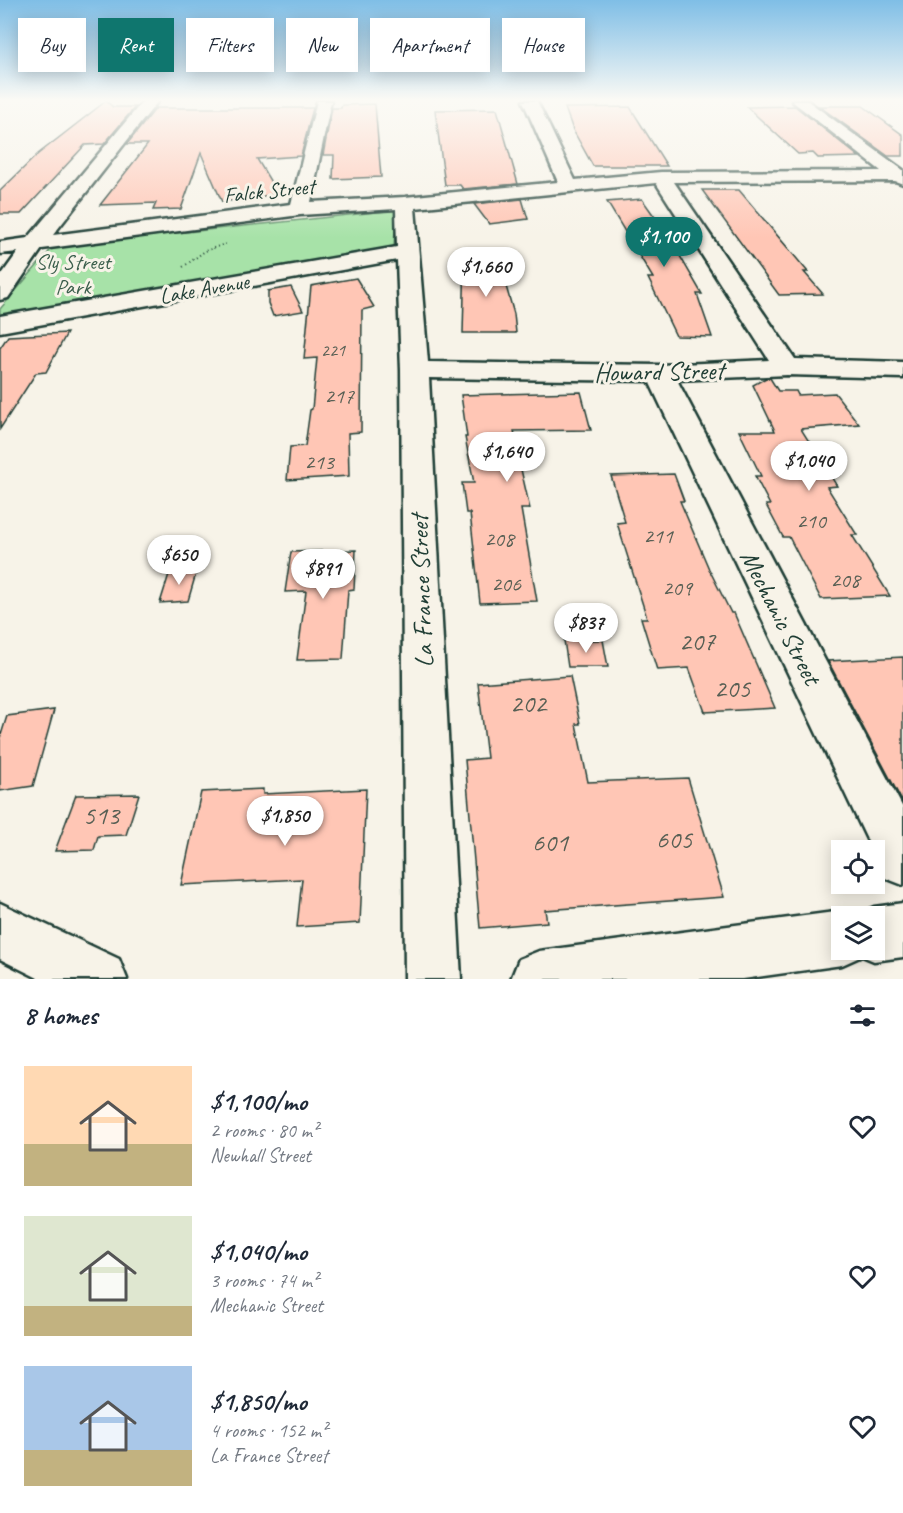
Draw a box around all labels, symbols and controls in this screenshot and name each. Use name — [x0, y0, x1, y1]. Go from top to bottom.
chip: Buy — [18, 18, 86, 72]
chip: Rent — [98, 18, 174, 72]
chip: Filters — [186, 18, 274, 72]
chip: New — [286, 18, 358, 72]
chip: Apartment — [370, 18, 490, 72]
chip: House — [502, 18, 585, 72]
street label: Falck Street — [222, 172, 319, 210]
pin: $1,100 — [615, 217, 713, 268]
text: $1,100 — [640, 224, 688, 249]
pin: $1,660 — [437, 247, 535, 298]
park label: Sly Street Park — [35, 248, 113, 301]
text: $1,660 — [461, 254, 511, 279]
street label: Lake Avenue — [157, 267, 253, 311]
house number: 221 — [321, 339, 346, 361]
street label: Howard Street — [594, 354, 728, 389]
house number: 217 — [324, 382, 355, 410]
pin: $1,640 — [458, 432, 556, 483]
text: $1,640 — [482, 439, 532, 464]
pin: $1,040 — [760, 441, 858, 492]
house number: 213 — [304, 448, 336, 476]
text: $1,040 — [785, 448, 833, 473]
house number: 210 — [796, 507, 828, 535]
street label: La France Street — [402, 510, 441, 668]
house number: 211 — [643, 522, 674, 550]
house number: 208 — [484, 525, 516, 553]
pin: $650 — [143, 535, 215, 586]
text: $650 — [161, 542, 197, 567]
street label: Mechanic Street — [733, 544, 830, 692]
pin: $891 — [287, 549, 359, 600]
text: $891 — [305, 556, 341, 581]
house number: 208 — [830, 566, 862, 594]
house number: 206 — [491, 570, 522, 598]
house number: 209 — [662, 574, 694, 602]
pin: $837 — [550, 603, 622, 654]
text: $837 — [568, 610, 604, 635]
house number: 207 — [679, 624, 717, 658]
house number: 205 — [714, 671, 752, 705]
house number: 202 — [510, 686, 548, 720]
pin: $1,850 — [236, 796, 334, 847]
house number: 513 — [83, 798, 121, 832]
text: $1,850 — [261, 803, 309, 828]
house number: 605 — [656, 822, 694, 856]
house number: 601 — [532, 825, 570, 859]
map controls — [831, 840, 885, 960]
button: locate — [831, 840, 885, 894]
button: layers — [831, 906, 885, 960]
text: 8 homes — [24, 999, 97, 1032]
icon: filters — [846, 999, 879, 1032]
text: $1,100/mo — [210, 1085, 307, 1118]
icon: home — [72, 1090, 144, 1162]
icon: heart — [846, 1110, 879, 1143]
text: 2 rooms · 80 m² — [210, 1118, 318, 1143]
text: Newhall Street — [210, 1143, 311, 1168]
text: $1,040/mo — [210, 1235, 307, 1268]
icon: home — [72, 1240, 144, 1312]
icon: heart — [846, 1260, 879, 1293]
text: 3 rooms · 74 m² — [210, 1268, 318, 1293]
text: Mechanic Street — [210, 1293, 323, 1318]
text: $1,850/mo — [210, 1385, 307, 1418]
icon: home — [72, 1390, 144, 1462]
icon: heart — [846, 1410, 879, 1443]
text: 4 rooms · 152 m² — [210, 1418, 327, 1443]
text: La France Street — [210, 1443, 328, 1468]

